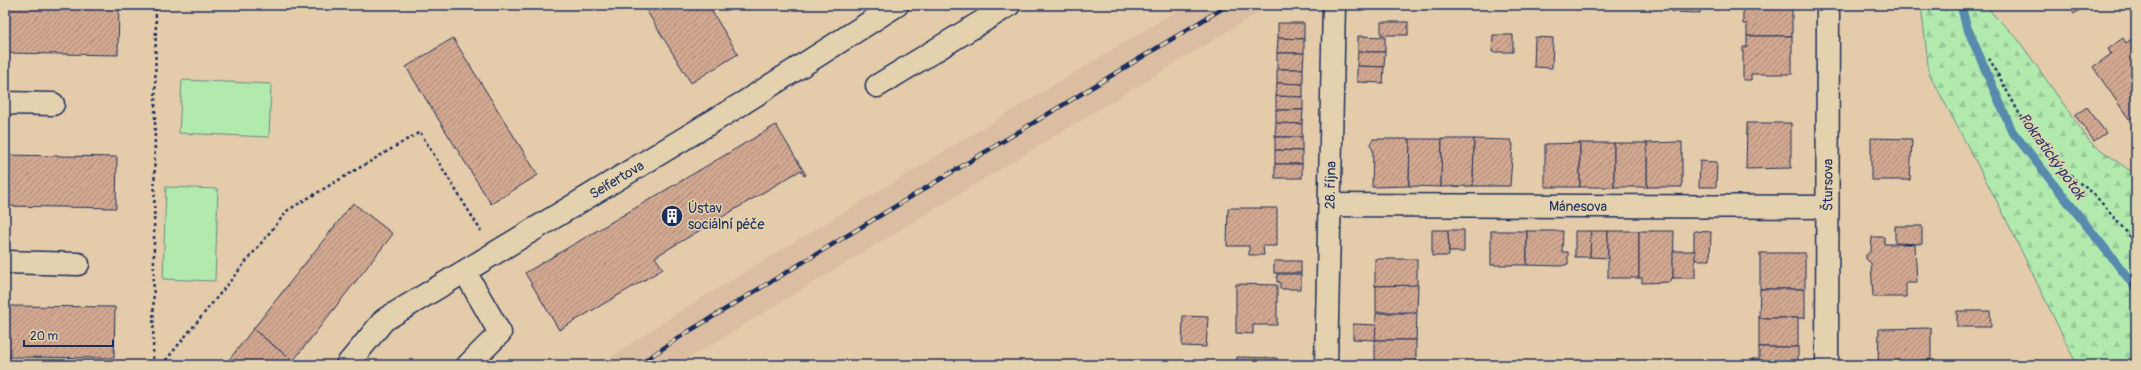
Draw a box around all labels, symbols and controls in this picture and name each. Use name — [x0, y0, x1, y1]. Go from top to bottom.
water label: Pokratický potok — [2014, 109, 2090, 205]
street label: Seifertova — [587, 157, 647, 203]
street label: Štursova — [1818, 159, 1837, 211]
street label: 28. října — [1321, 161, 1340, 209]
street label: Mánesova — [1549, 198, 1607, 215]
place label: Ústav sociální péče — [688, 200, 764, 233]
building icon: Ústav sociální péče — [659, 203, 685, 229]
scale bar — [24, 322, 113, 348]
text: 20 m — [30, 329, 59, 344]

